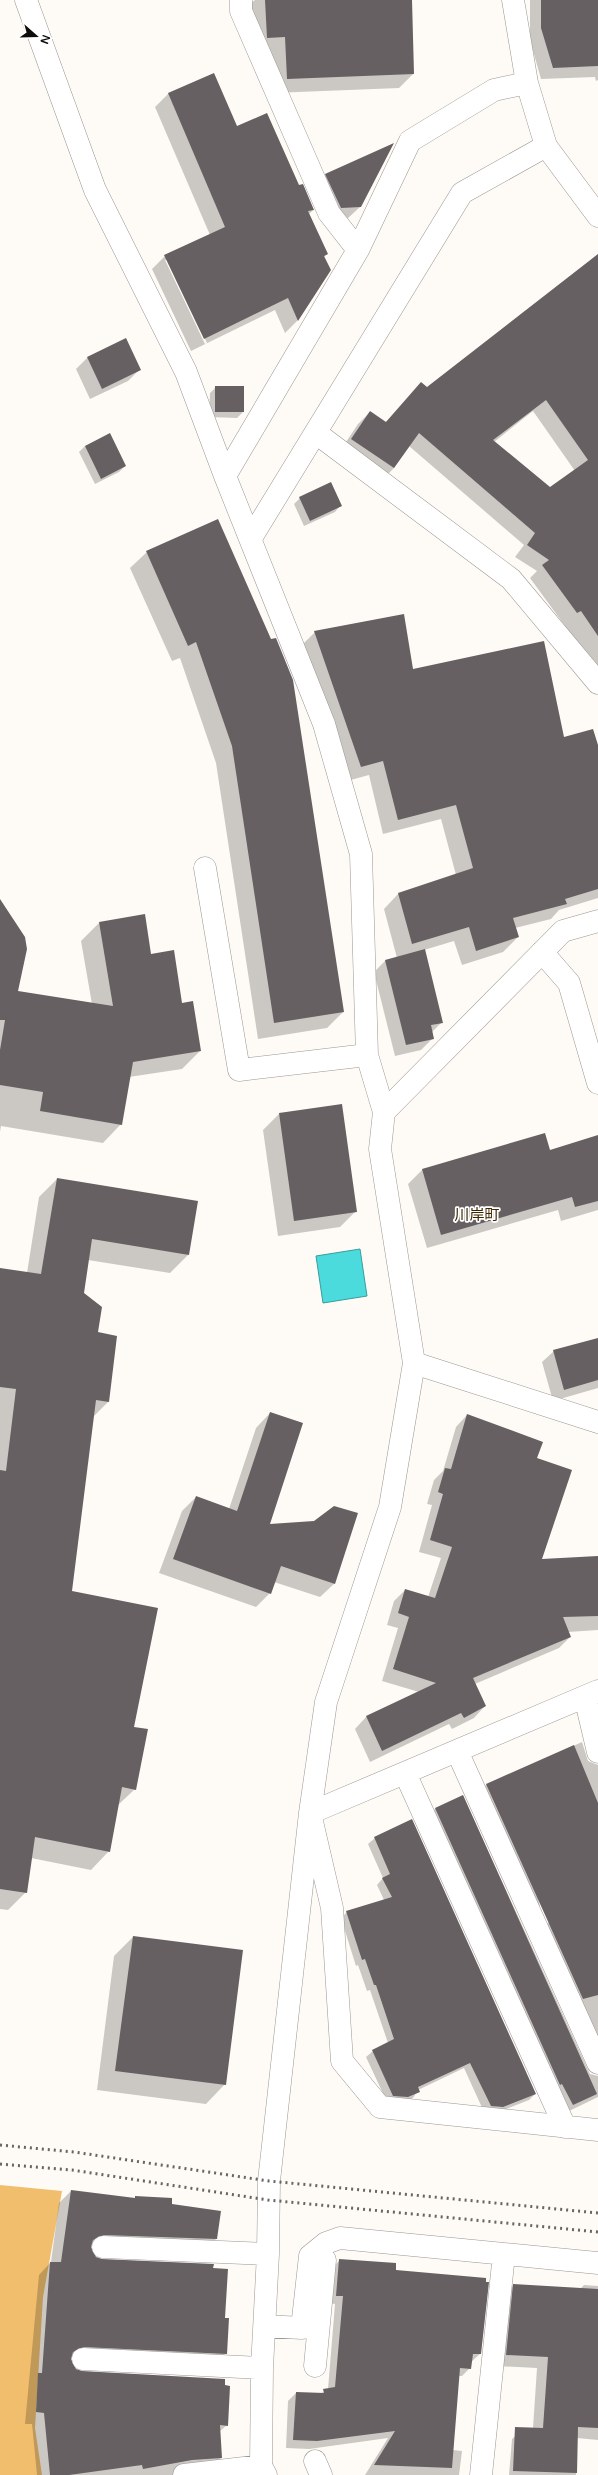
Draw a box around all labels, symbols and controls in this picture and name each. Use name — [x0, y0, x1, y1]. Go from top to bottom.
north arrow — [16, 16, 56, 56]
text: N — [37, 33, 53, 46]
district label: 川岸町 — [454, 1206, 500, 1224]

